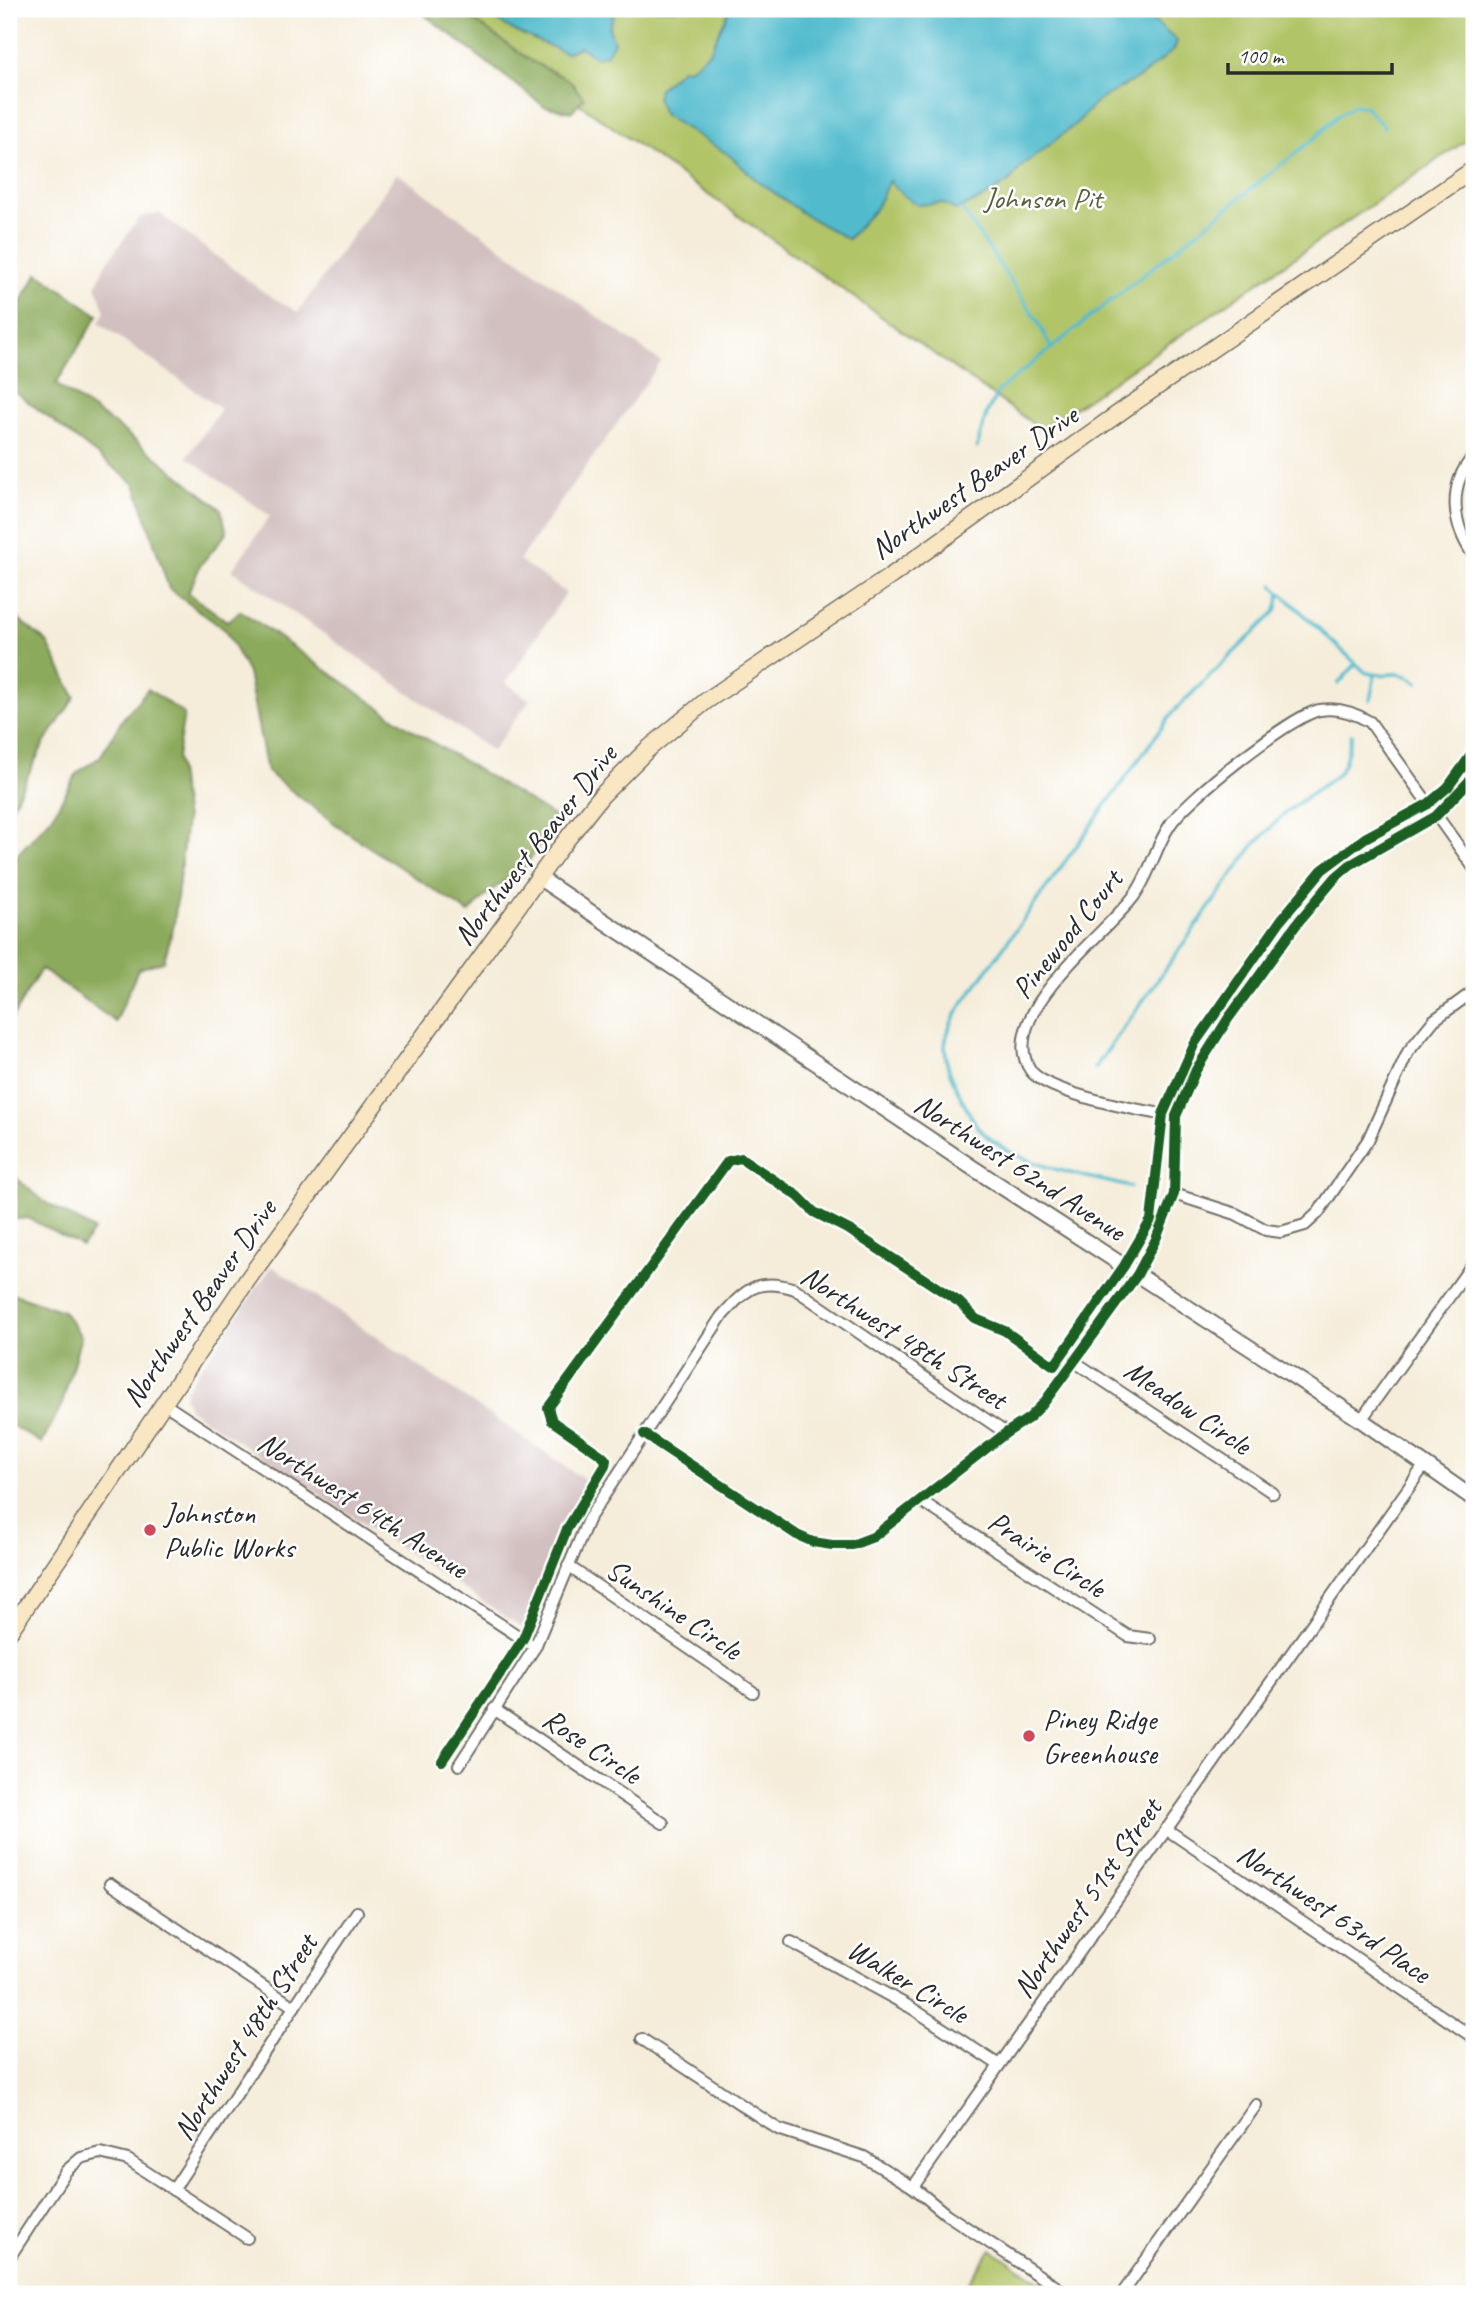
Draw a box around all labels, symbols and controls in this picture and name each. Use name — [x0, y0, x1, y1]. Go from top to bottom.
scale bar — [1228, 32, 1392, 76]
text: 100 m — [1238, 43, 1285, 69]
park label: Johnson Pit — [982, 179, 1105, 217]
street label: Northwest Beaver Drive — [863, 395, 1087, 568]
street label: Northwest Beaver Drive — [445, 735, 627, 953]
street label: Pinewood Court — [1003, 859, 1133, 1006]
street label: Northwest 62nd Avenue — [907, 1085, 1135, 1251]
street label: Northwest Beaver Drive — [113, 1190, 286, 1414]
street label: Northwest 48th Street — [794, 1256, 1017, 1419]
street label: Meadow Circle — [1117, 1351, 1260, 1464]
street label: Northwest 64th Avenue — [251, 1423, 477, 1588]
place label: Johnston Public Works — [162, 1494, 297, 1566]
street label: Prairie Circle — [981, 1502, 1115, 1607]
marker: Johnston Public Works — [142, 1522, 158, 1538]
street label: Sunshine Circle — [599, 1550, 751, 1669]
street label: Rose Circle — [536, 1699, 650, 1794]
place label: Piney Ridge Greenhouse — [1043, 1700, 1159, 1772]
marker: Piney Ridge Greenhouse — [1021, 1728, 1037, 1744]
street label: Northwest 51st Street — [1004, 1788, 1172, 2005]
street label: Northwest 63rd Place — [1230, 1834, 1440, 1993]
street label: Northwest 48th Street — [164, 1924, 327, 2147]
street label: Walker Circle — [841, 1930, 977, 2033]

